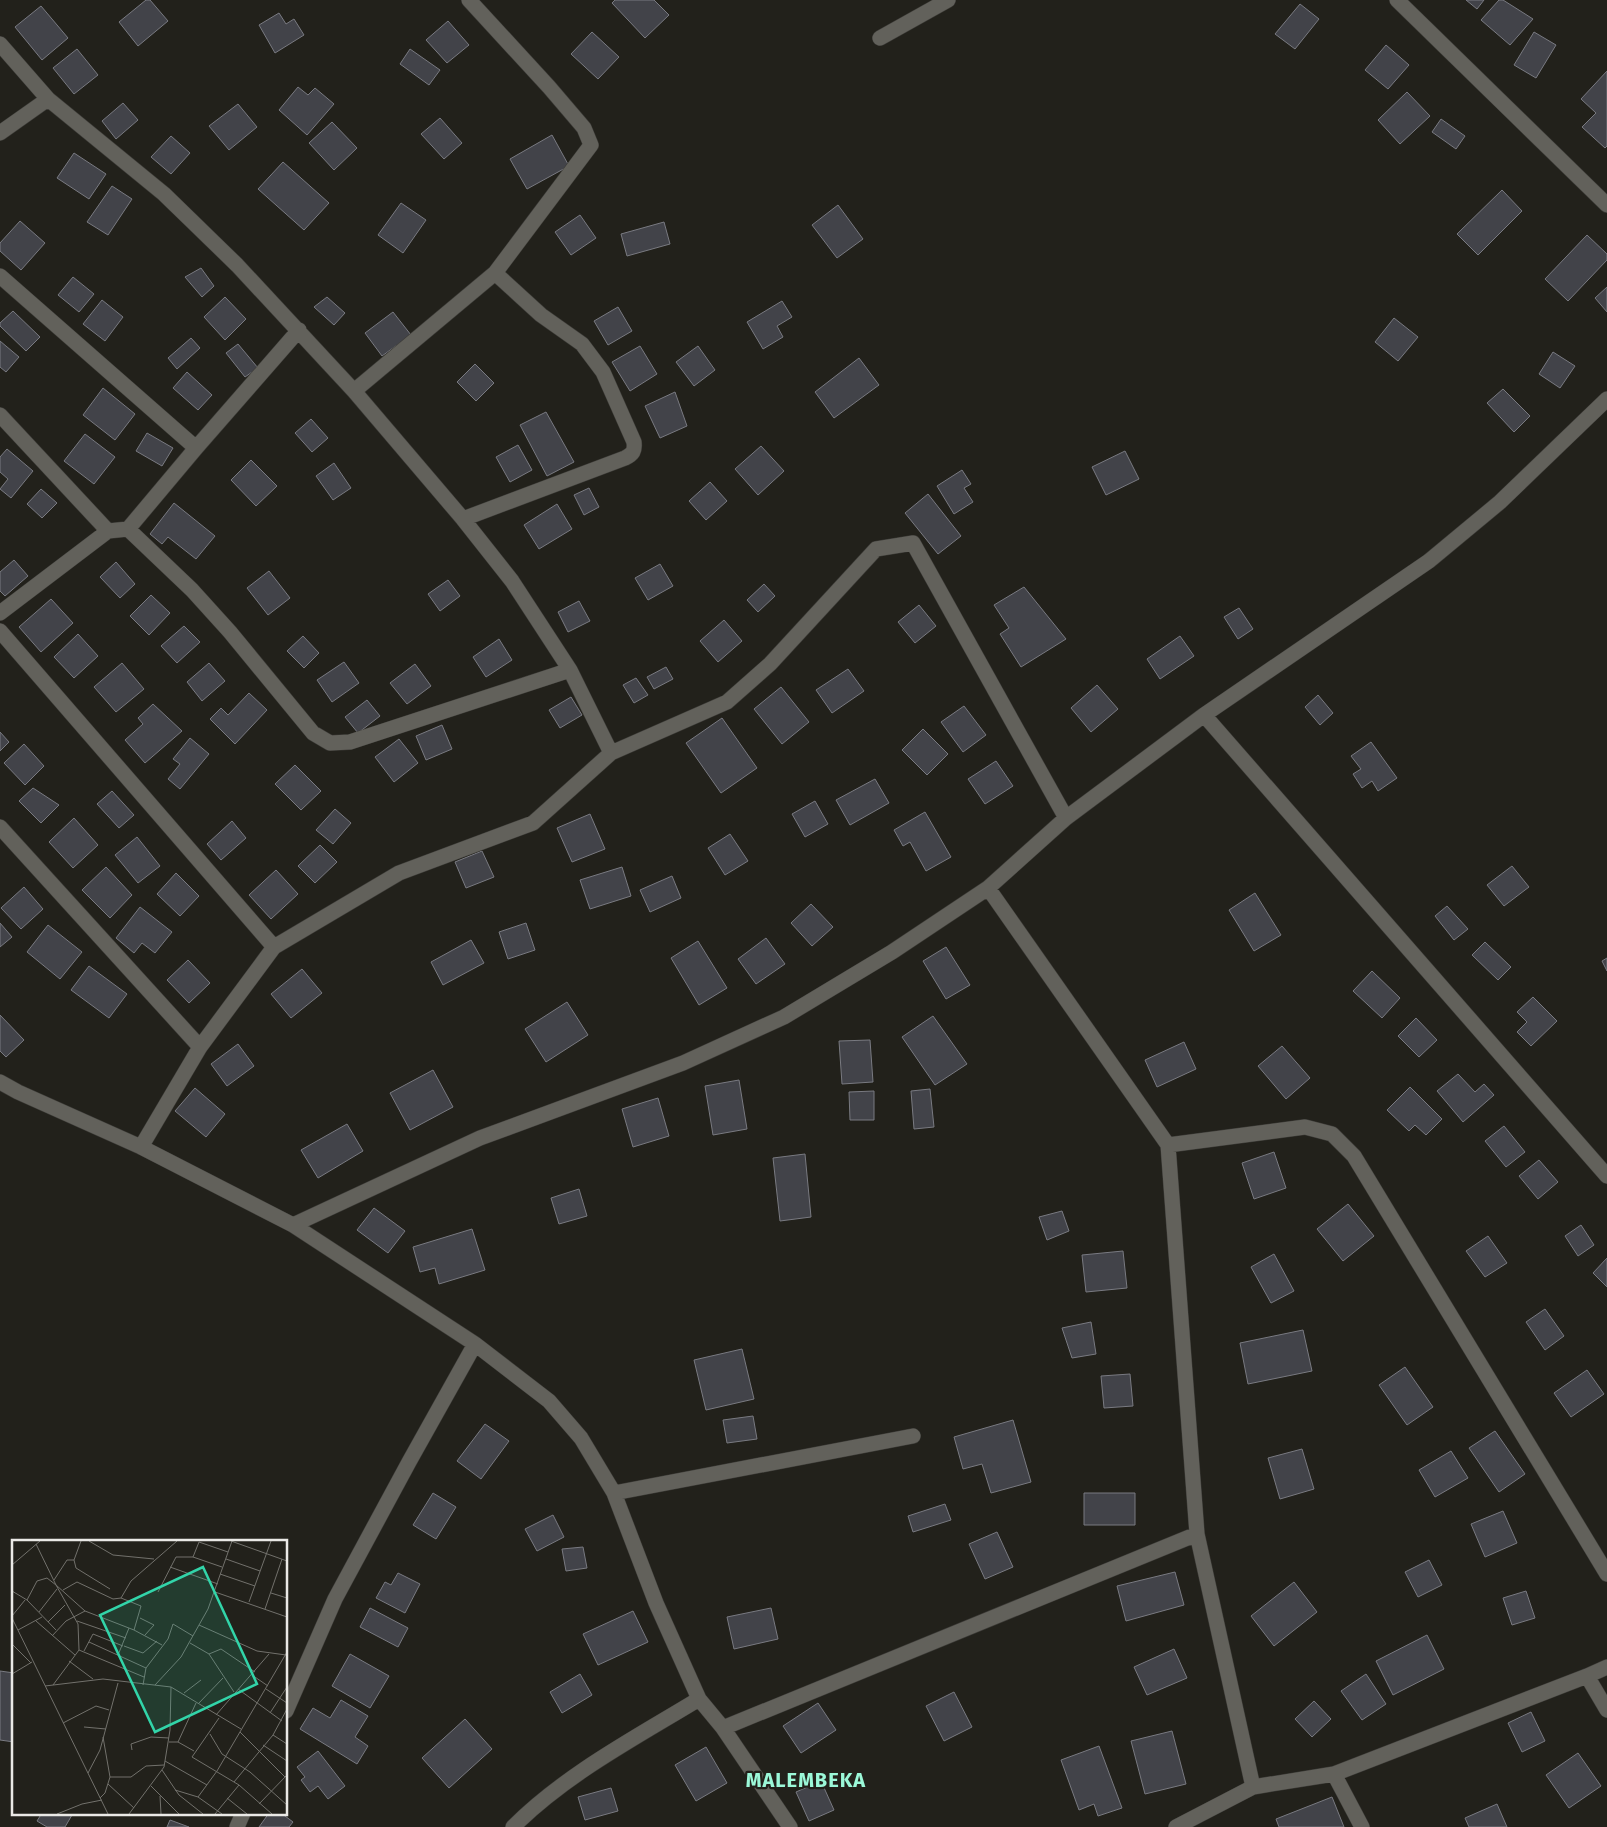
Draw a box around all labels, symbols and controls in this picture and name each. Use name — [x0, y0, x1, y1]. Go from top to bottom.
inset map — [12, 1540, 288, 1814]
district label: MALEMBEKA — [746, 1768, 866, 1792]

